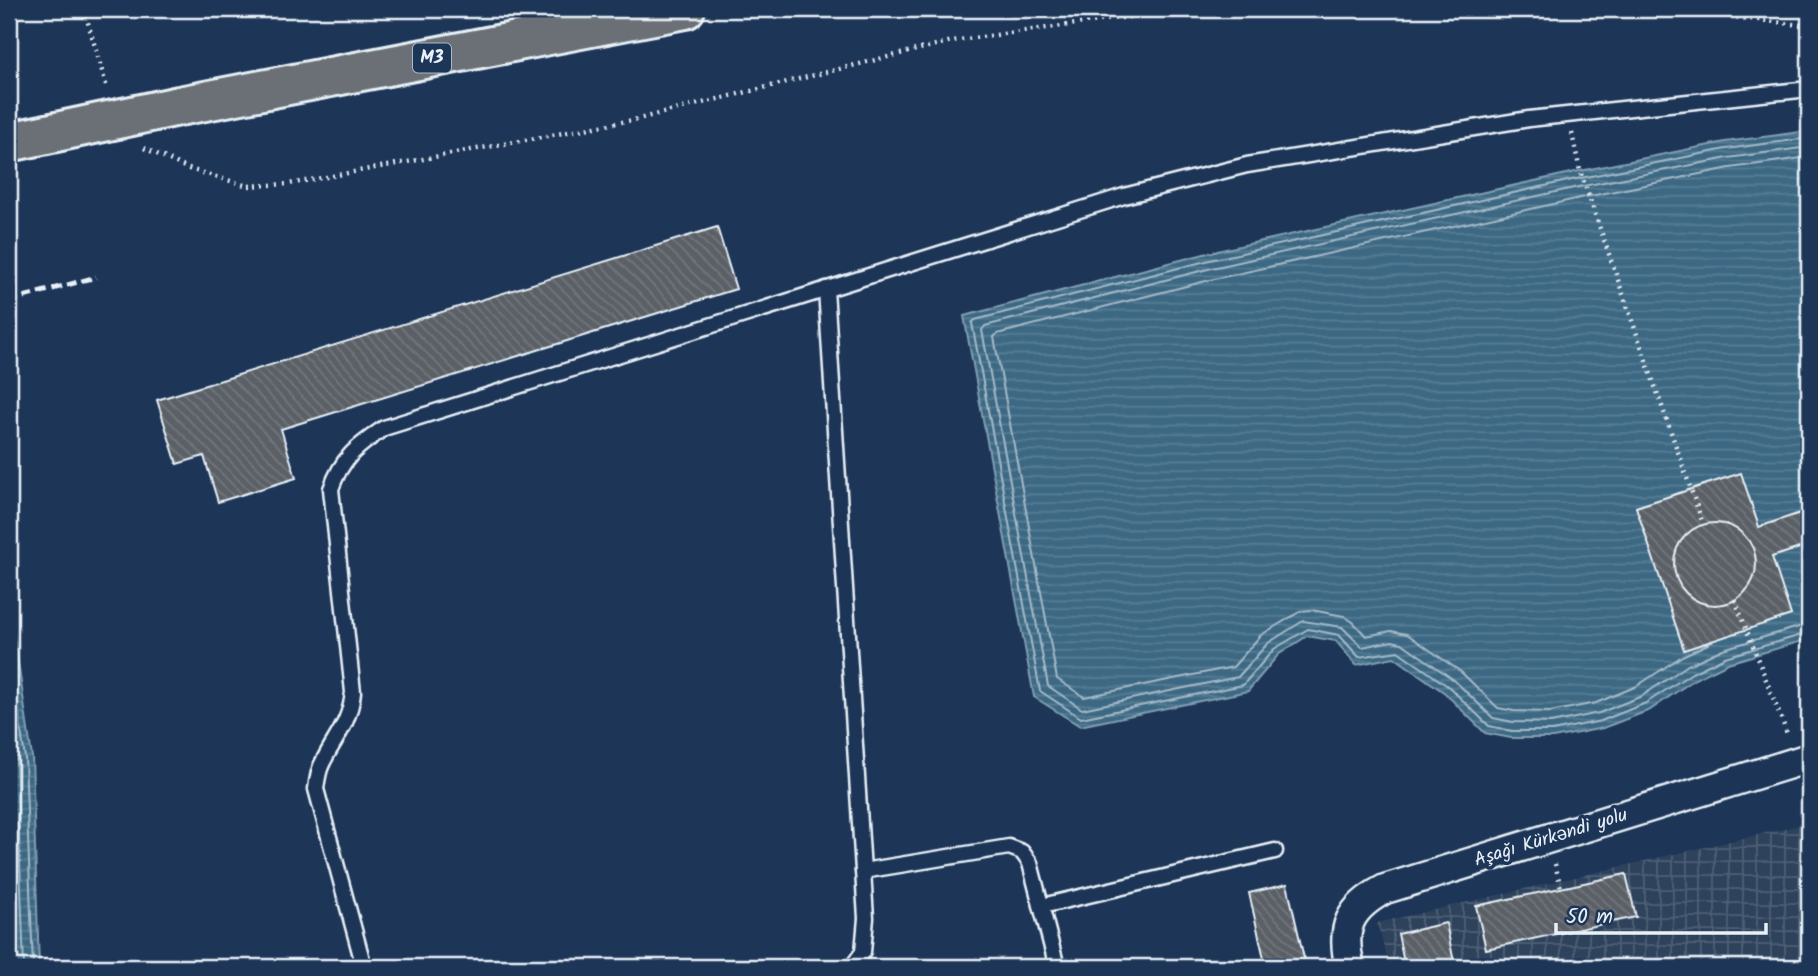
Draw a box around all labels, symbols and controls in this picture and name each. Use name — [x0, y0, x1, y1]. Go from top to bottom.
road number: M3 — [413, 44, 451, 72]
street label: Aşağı Kürkəndi yolu — [1470, 800, 1632, 876]
scale bar — [1556, 892, 1766, 936]
text: 50 m — [1566, 901, 1613, 934]

